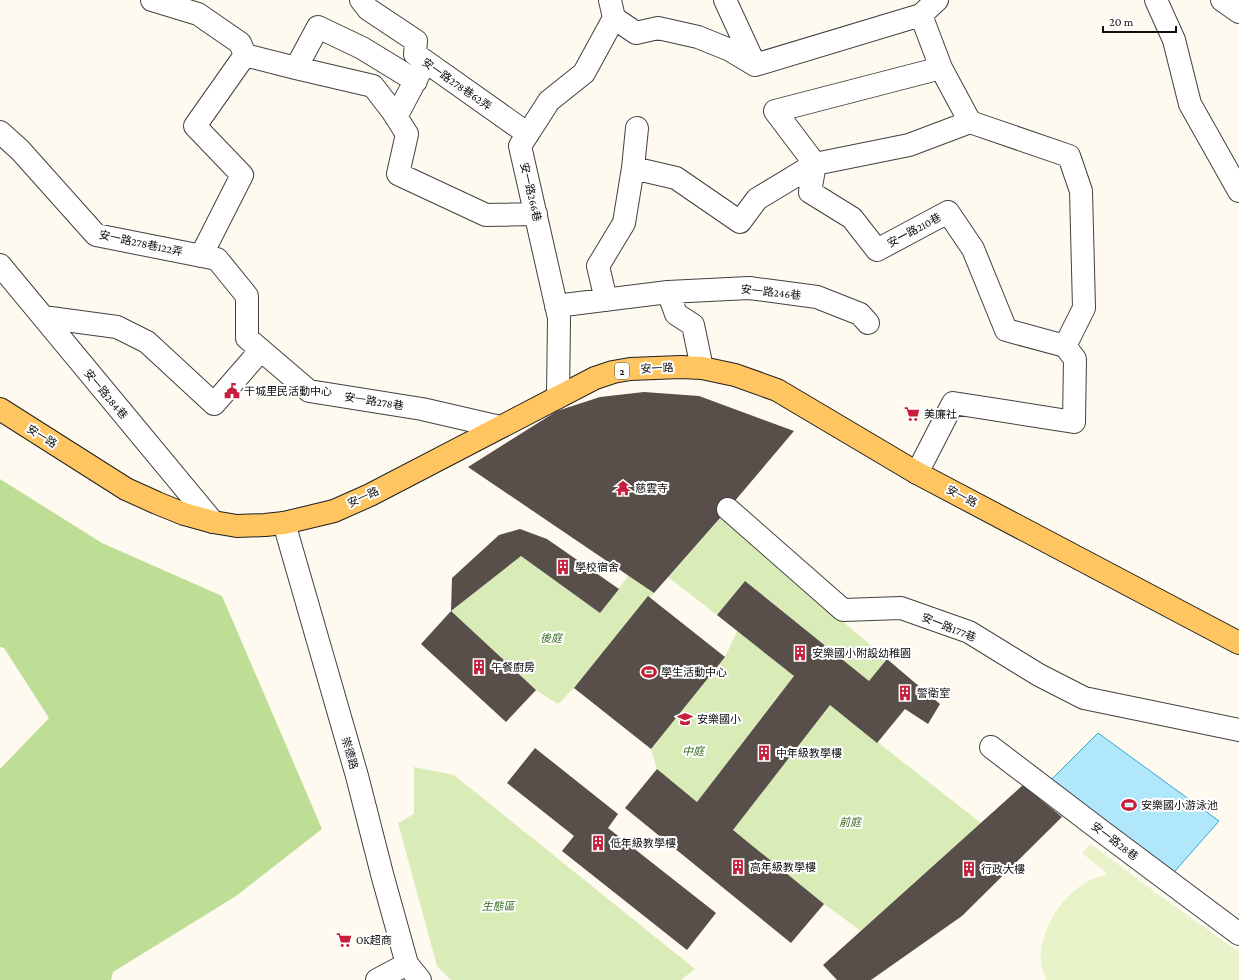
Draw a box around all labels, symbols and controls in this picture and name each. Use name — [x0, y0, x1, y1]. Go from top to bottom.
scale bar — [1103, 8, 1176, 34]
text: 20 m — [1109, 15, 1134, 29]
street label: 安一路278巷62弄 — [420, 56, 494, 112]
street label: 安一路266巷 — [518, 161, 544, 223]
street label: 安一路210巷 — [885, 211, 943, 249]
street label: 安一路278巷122弄 — [98, 228, 184, 258]
street label: 安一路246巷 — [740, 283, 802, 301]
street label: 安一路 — [640, 361, 674, 375]
road number: 2 — [615, 363, 629, 379]
street label: 安一路284巷 — [82, 367, 130, 421]
public building icon: 干城里民活動中心 — [223, 382, 241, 400]
place label: 干城里民活動中心 — [244, 385, 332, 397]
street label: 安一路278巷 — [343, 390, 405, 412]
supermarket icon: 美廉社 — [903, 405, 921, 423]
place label: 美廉社 — [924, 408, 957, 420]
street label: 安一路 — [25, 422, 59, 450]
temple icon: 慈雲寺 — [614, 479, 632, 497]
place label: 慈雲寺 — [635, 482, 668, 494]
street label: 安一路 — [945, 483, 979, 509]
street label: 安一路 — [346, 485, 380, 509]
building icon: 學校宿舍 — [554, 558, 572, 576]
place label: 學校宿舍 — [575, 561, 619, 573]
street label: 安一路177巷 — [920, 611, 978, 643]
park label: 後庭 — [540, 632, 564, 644]
building icon: 安樂國小附設幼稚園 — [791, 644, 809, 662]
place label: 安樂國小附設幼稚園 — [812, 647, 911, 659]
building icon: 午餐廚房 — [470, 658, 488, 676]
place label: 午餐廚房 — [491, 661, 535, 673]
sports icon: 學生活動中心 — [640, 663, 658, 681]
place label: 學生活動中心 — [661, 666, 727, 678]
building icon: 警衛室 — [896, 684, 914, 702]
place label: 警衛室 — [917, 687, 950, 699]
school or university icon: 安樂國小 — [676, 710, 694, 728]
place label: 安樂國小 — [697, 713, 741, 725]
street label: 崇德路 — [340, 735, 360, 771]
building icon: 中年級教學樓 — [755, 744, 773, 762]
park label: 中庭 — [682, 745, 706, 757]
place label: 中年級教學樓 — [776, 747, 842, 759]
sports icon: 安樂國小游泳池 — [1120, 796, 1138, 814]
place label: 安樂國小游泳池 — [1141, 799, 1218, 811]
park label: 前庭 — [839, 816, 863, 828]
street label: 安一路28巷 — [1089, 820, 1141, 862]
building icon: 低年級教學樓 — [589, 834, 607, 852]
place label: 低年級教學樓 — [610, 837, 676, 849]
building icon: 高年級教學樓 — [729, 858, 747, 876]
building icon: 行政大樓 — [960, 860, 978, 878]
place label: 高年級教學樓 — [750, 861, 816, 873]
place label: 行政大樓 — [981, 863, 1025, 875]
park label: 生態區 — [482, 900, 516, 912]
supermarket icon: OK超商 — [335, 931, 353, 949]
place label: OK超商 — [356, 934, 392, 946]

